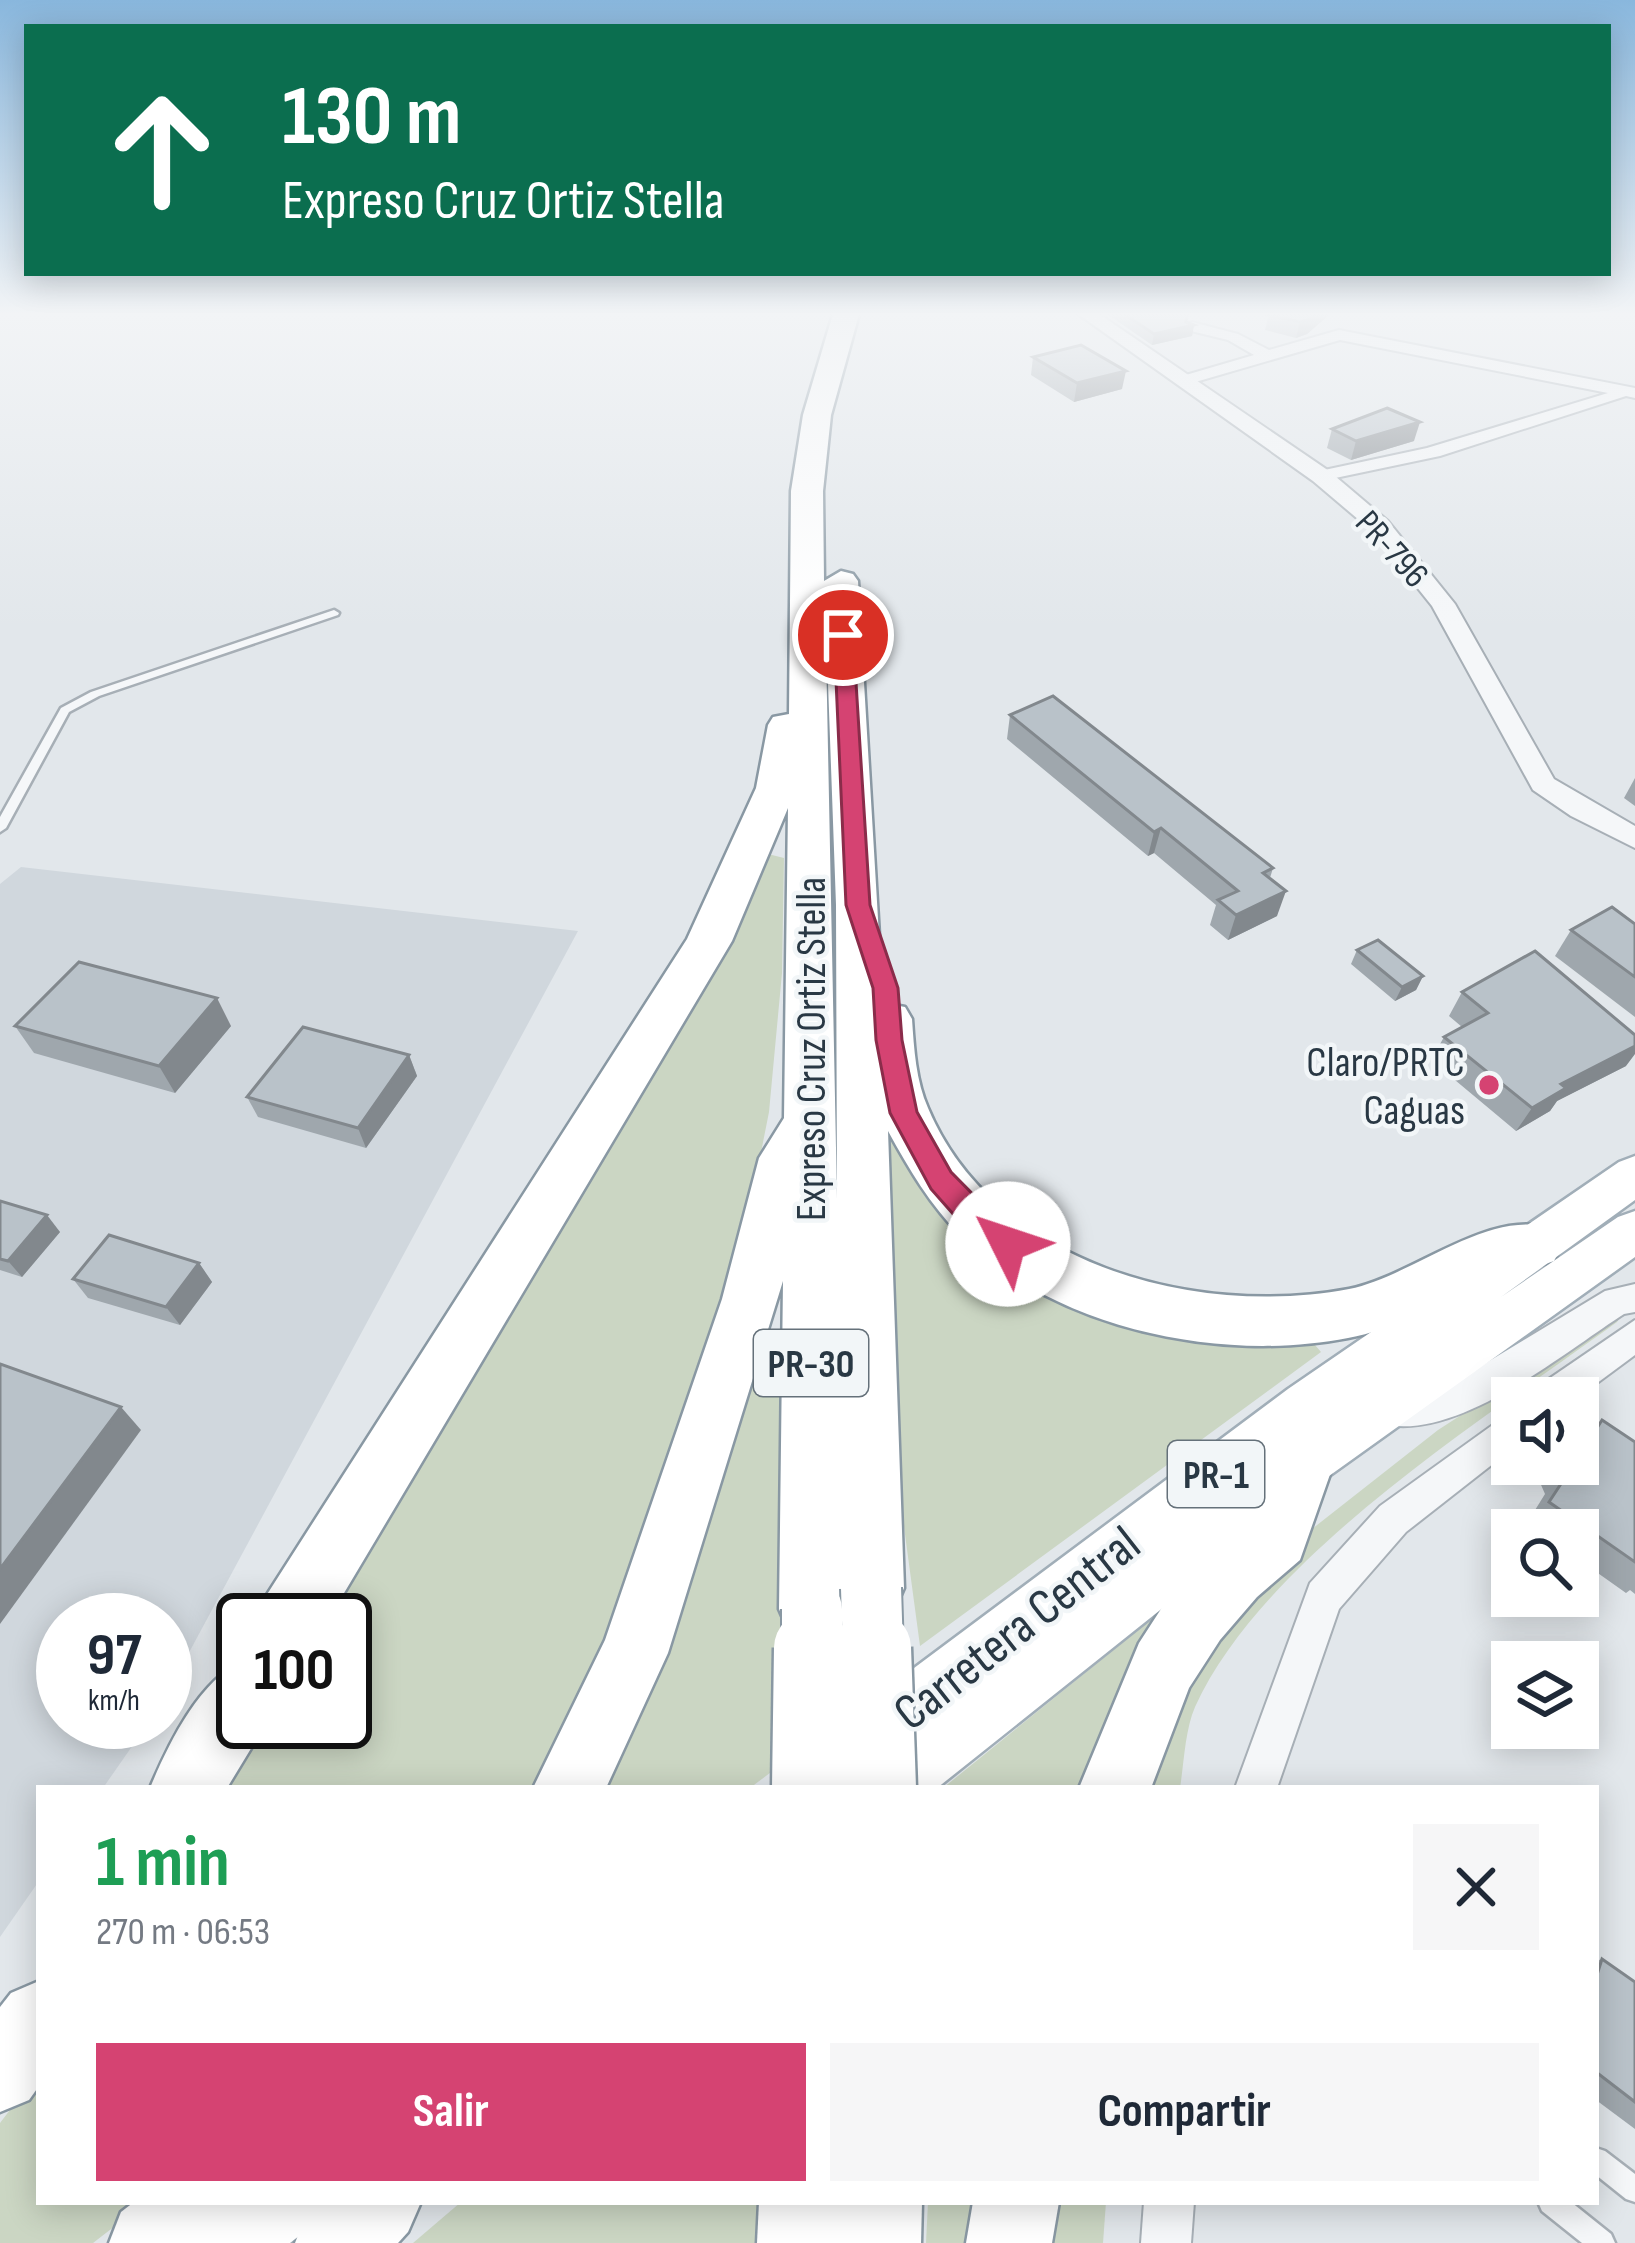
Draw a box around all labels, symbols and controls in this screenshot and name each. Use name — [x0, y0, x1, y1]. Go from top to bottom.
text: 130 m — [282, 67, 461, 168]
icon: ahead — [84, 72, 240, 228]
text: Expreso Cruz Ortiz Stella — [282, 169, 725, 234]
street label: PR-796 — [1345, 502, 1437, 597]
pin — [792, 584, 894, 686]
icon: arrive — [810, 602, 876, 668]
street label: Expreso Cruz Ortiz Stella — [787, 877, 838, 1221]
place label: Claro/PRTC Caguas — [1306, 1038, 1465, 1137]
marker: Claro/PRTC Caguas — [1476, 1072, 1502, 1098]
position arrow — [945, 1181, 1071, 1307]
road number: PR-30 — [754, 1330, 868, 1396]
map controls — [1491, 1377, 1599, 1749]
button: sound — [1491, 1377, 1599, 1485]
road number: PR-1 — [1168, 1441, 1264, 1507]
button: search — [1491, 1509, 1599, 1617]
street label: Carretera Central — [883, 1514, 1153, 1744]
speed limit sign: 100 — [216, 1593, 372, 1749]
text: 97 — [87, 1620, 141, 1692]
button: layers — [1491, 1641, 1599, 1749]
text: km/h — [88, 1683, 140, 1719]
text: 1 min — [96, 1820, 230, 1907]
button: close — [1413, 1824, 1539, 1950]
text: 270 m · 06:53 — [96, 1909, 270, 1956]
button: Salir — [96, 2043, 806, 2181]
button: Compartir — [830, 2043, 1539, 2181]

